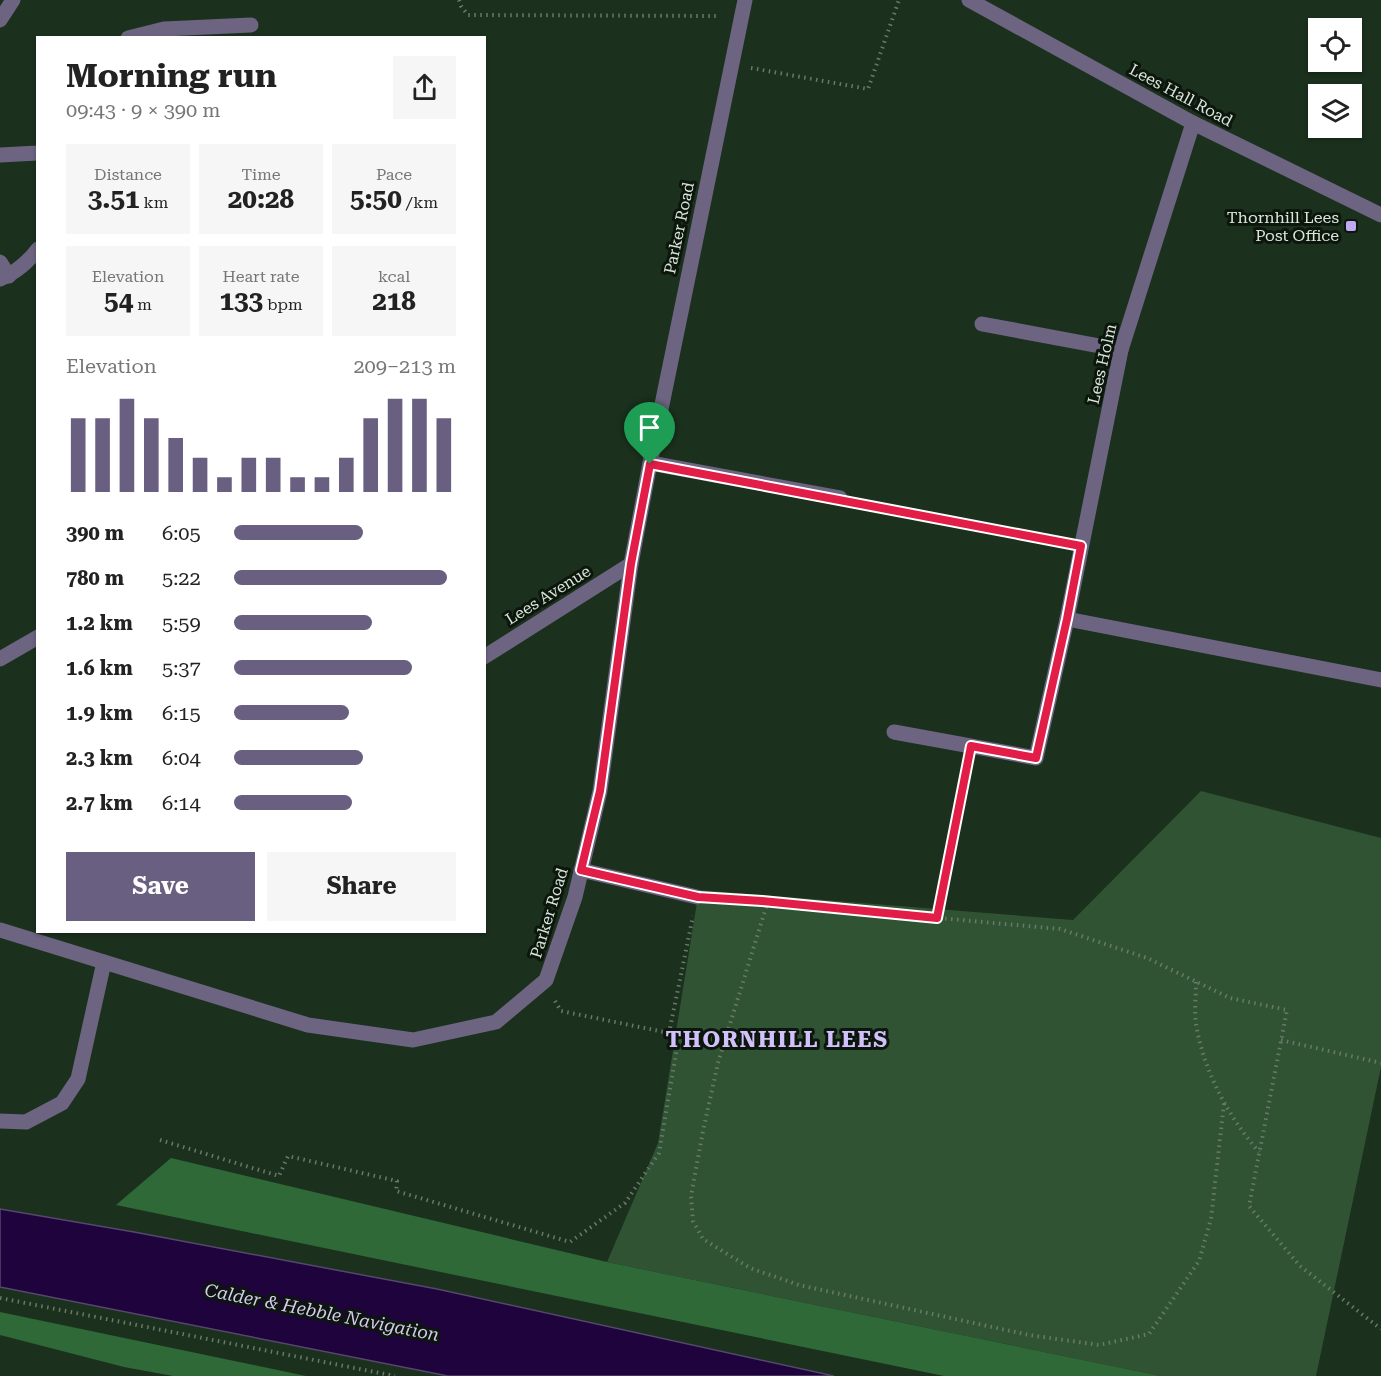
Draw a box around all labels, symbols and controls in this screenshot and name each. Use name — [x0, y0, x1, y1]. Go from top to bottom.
map controls — [1308, 18, 1362, 138]
button: locate — [1308, 18, 1362, 72]
text: Morning run — [66, 56, 277, 95]
button: share — [393, 56, 456, 119]
street label: Lees Hall Road — [1126, 60, 1236, 130]
button: layers — [1308, 84, 1362, 138]
text: 09:43 · 9 × 390 m — [66, 98, 221, 122]
text: Distance — [94, 165, 162, 184]
text: Time — [241, 165, 281, 184]
text: Pace — [376, 165, 412, 184]
street label: Parker Road — [660, 180, 698, 276]
text: 3.51 — [88, 184, 140, 214]
text: 20:28 — [228, 184, 294, 214]
text: 5:50 — [350, 184, 402, 214]
text: km — [140, 193, 168, 212]
text: /km — [402, 193, 438, 212]
place label: Thornhill Lees Post Office — [1227, 208, 1339, 245]
marker: Thornhill Lees Post Office — [1344, 219, 1358, 233]
text: Elevation — [92, 267, 164, 286]
text: Heart rate — [223, 267, 299, 286]
text: kcal — [378, 267, 410, 286]
text: 54 — [104, 286, 133, 316]
text: 133 — [219, 286, 263, 316]
text: 218 — [372, 286, 416, 316]
text: m — [133, 295, 152, 314]
text: bpm — [263, 295, 303, 314]
street label: Lees Holm — [1084, 322, 1121, 406]
text: Elevation — [66, 354, 157, 378]
text: 209–213 m — [353, 354, 456, 378]
pin — [624, 402, 675, 464]
icon: arrive — [633, 411, 666, 444]
text: 390 m — [66, 521, 124, 545]
text: 6:05 — [162, 521, 201, 545]
street label: Lees Avenue — [502, 561, 594, 629]
text: 780 m — [66, 566, 124, 590]
text: 5:22 — [162, 566, 201, 590]
text: 1.2 km — [66, 611, 133, 635]
text: 5:59 — [162, 611, 201, 635]
text: 1.6 km — [66, 656, 133, 680]
text: 5:37 — [162, 656, 201, 680]
text: 1.9 km — [66, 701, 133, 725]
text: 6:15 — [162, 701, 201, 725]
text: 2.3 km — [66, 746, 133, 770]
text: 6:04 — [162, 746, 201, 770]
text: 2.7 km — [66, 791, 133, 815]
text: 6:14 — [162, 791, 201, 815]
button: Save — [66, 852, 255, 921]
button: Share — [267, 852, 456, 921]
street label: Parker Road — [526, 866, 572, 960]
district label: THORNHILL LEES — [665, 1027, 889, 1052]
water label: Calder & Hebble Navigation — [203, 1279, 441, 1345]

